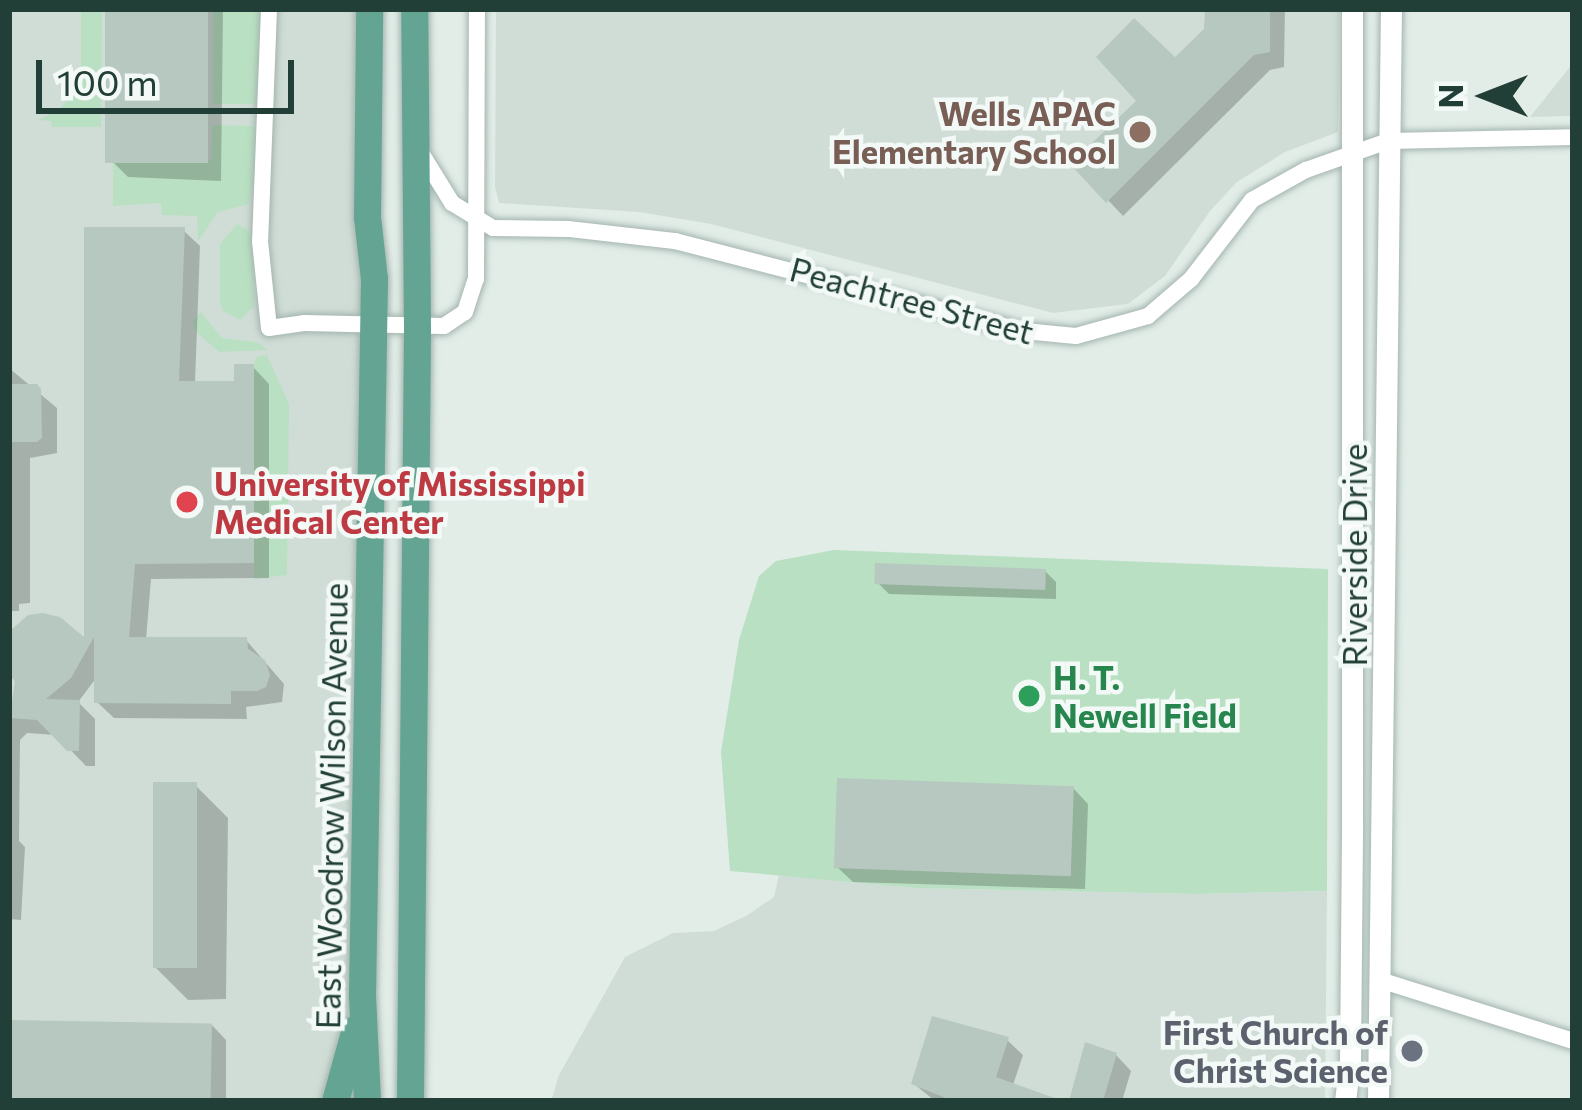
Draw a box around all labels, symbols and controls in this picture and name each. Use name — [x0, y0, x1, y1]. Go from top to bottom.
scale bar — [42, 36, 300, 110]
north arrow — [1426, 36, 1546, 156]
text: 100 m — [57, 59, 158, 103]
text: N — [1429, 84, 1470, 108]
place label: Wells APAC Elementary School — [832, 93, 1116, 171]
marker: Wells APAC Elementary School — [1127, 119, 1153, 145]
street label: Peachtree Street — [786, 248, 1038, 352]
street label: Riverside Drive — [1334, 444, 1374, 666]
place label: University of Mississippi Medical Center — [214, 463, 585, 541]
marker: University of Mississippi Medical Center — [171, 486, 203, 518]
street label: East Woodrow Wilson Avenue — [307, 582, 355, 1030]
place label: H. T. Newell Field — [1053, 657, 1237, 735]
marker: H. T. Newell Field — [1016, 683, 1042, 709]
place label: First Church of Christ Science — [1163, 1012, 1388, 1090]
marker: First Church of Christ Science — [1399, 1038, 1425, 1064]

